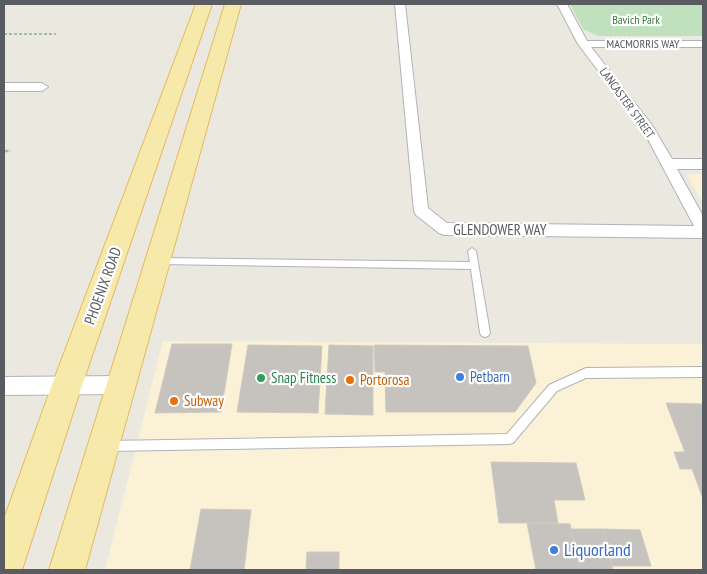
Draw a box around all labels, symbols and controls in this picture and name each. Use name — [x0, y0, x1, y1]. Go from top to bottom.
park label: Bavich Park — [612, 12, 660, 27]
street label: MACMORRIS WAY — [607, 36, 680, 51]
street label: LANCASTER STREET — [597, 64, 659, 142]
street label: GLENDOWER WAY — [453, 220, 547, 239]
street label: PHOENIX ROAD — [80, 244, 125, 327]
place label: Petbarn — [470, 367, 510, 386]
place label: Snap Fitness — [271, 368, 336, 387]
place label: Portorosa — [360, 370, 409, 389]
marker: Petbarn — [454, 371, 466, 383]
marker: Snap Fitness — [255, 372, 267, 384]
marker: Portorosa — [344, 374, 356, 386]
place label: Subway — [184, 391, 224, 410]
marker: Subway — [168, 395, 180, 407]
place label: Liquorland — [564, 538, 631, 561]
marker: Liquorland — [548, 544, 560, 556]

